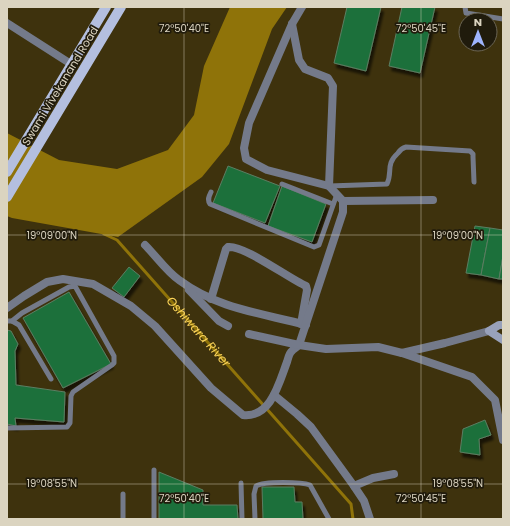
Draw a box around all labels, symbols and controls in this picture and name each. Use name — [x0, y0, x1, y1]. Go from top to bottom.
north arrow — [458, 12, 498, 52]
text: N — [474, 14, 482, 30]
text: 72°50'40"E — [159, 21, 209, 36]
text: 72°50'45"E — [396, 21, 446, 36]
street label: Swami Vivekanand Road — [18, 23, 102, 149]
text: 19°09'00"N — [27, 228, 77, 243]
text: 19°09'00"N — [433, 228, 483, 243]
water label: Oshiwara River — [163, 292, 235, 371]
text: 19°08'55"N — [27, 476, 77, 491]
text: 19°08'55"N — [433, 476, 483, 491]
text: 72°50'40"E — [159, 491, 209, 506]
text: 72°50'45"E — [396, 491, 446, 506]

